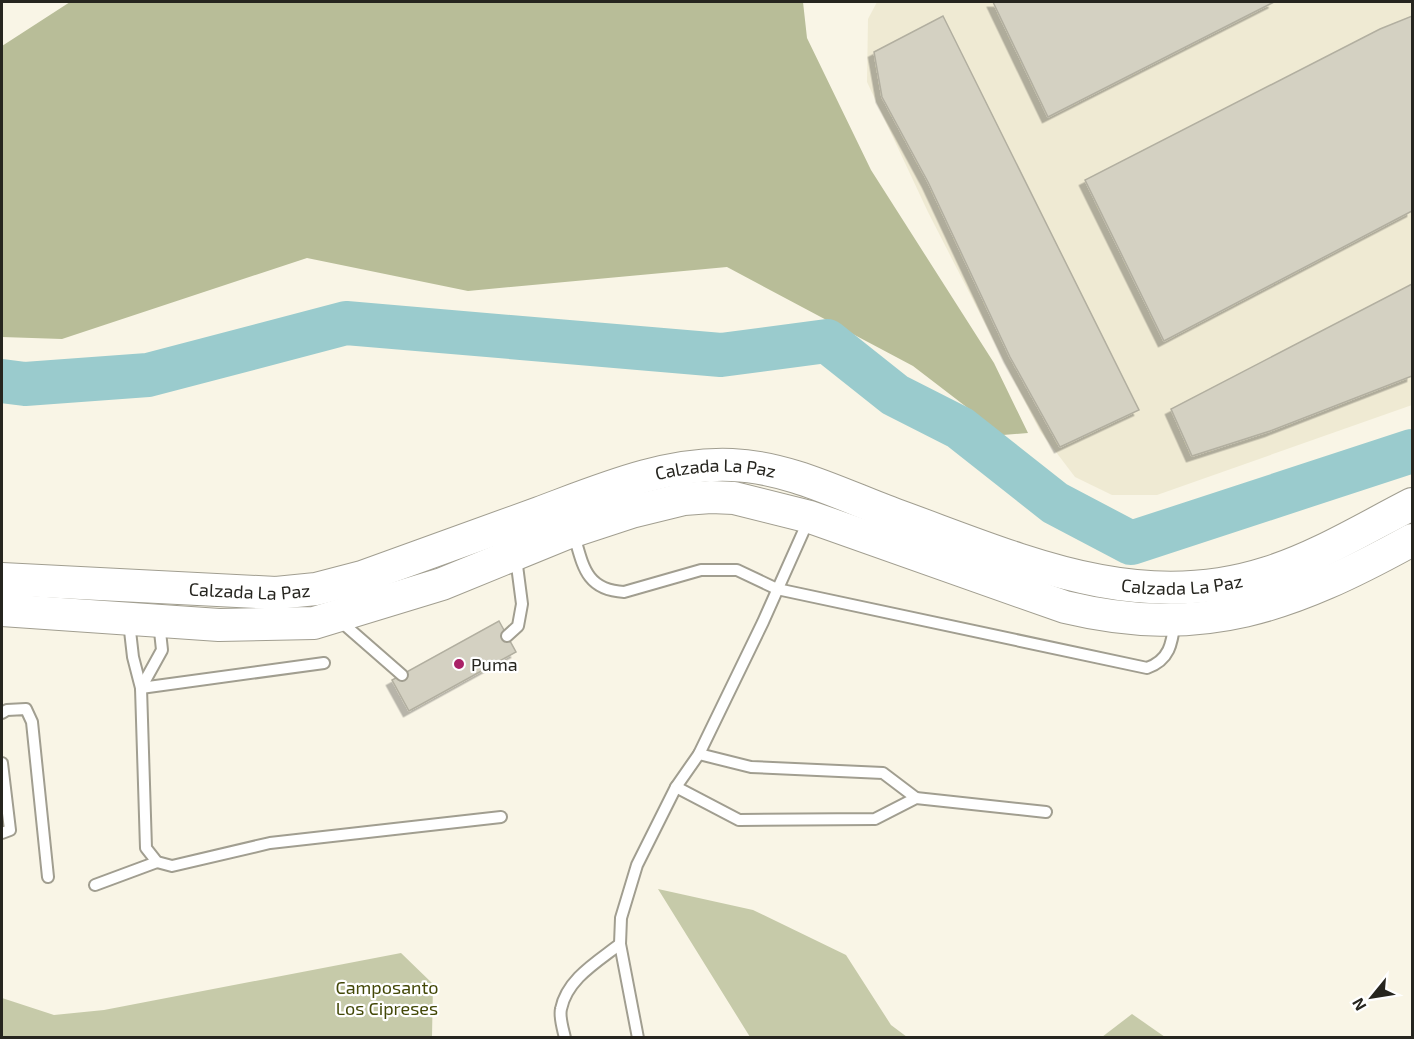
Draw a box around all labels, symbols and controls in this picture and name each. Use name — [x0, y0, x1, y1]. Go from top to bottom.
street label: Calzada La Paz — [653, 454, 778, 484]
street label: Calzada La Paz — [1120, 569, 1245, 599]
street label: Calzada La Paz — [188, 578, 311, 604]
place label: Puma — [471, 653, 518, 675]
marker: Puma — [452, 657, 466, 671]
north arrow — [1342, 967, 1402, 1027]
park label: Camposanto Los Cipreses — [335, 976, 439, 1019]
text: N — [1347, 995, 1370, 1015]

